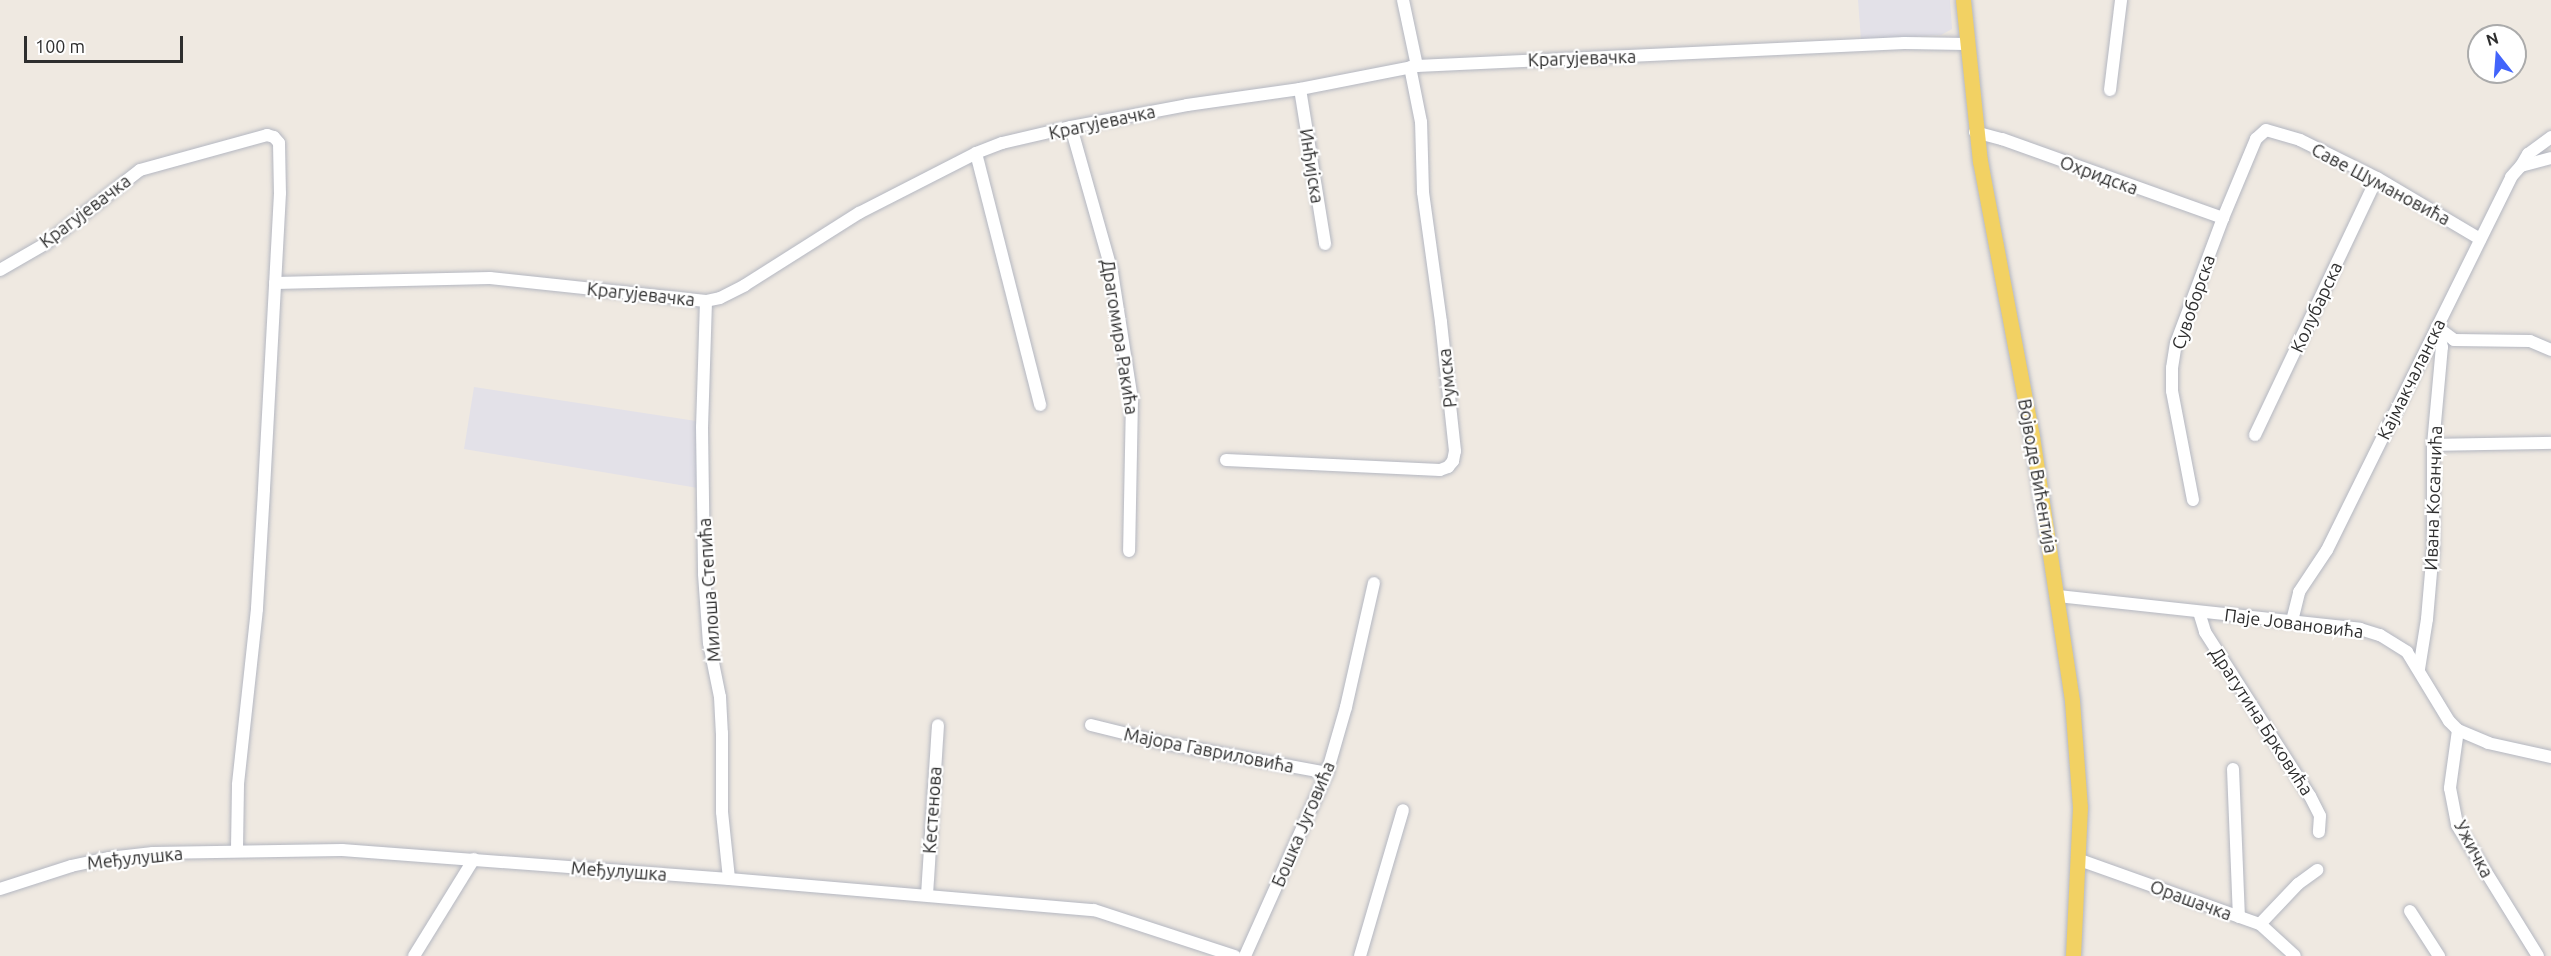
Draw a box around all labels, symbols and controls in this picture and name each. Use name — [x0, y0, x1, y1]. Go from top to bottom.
scale bar — [27, 24, 186, 62]
north arrow — [2467, 24, 2527, 84]
text: N — [2484, 28, 2501, 49]
text: 100 m — [35, 36, 85, 56]
street label: Крагујевачка — [1527, 45, 1637, 71]
street label: Крагујевачка — [1047, 100, 1157, 144]
street label: Инђијска — [1295, 127, 1329, 205]
street label: Саве Шумановића — [2308, 138, 2454, 230]
street label: Охридска — [2057, 151, 2141, 199]
street label: Крагујевачка — [35, 170, 135, 252]
street label: Сувоборска — [2167, 252, 2219, 352]
street label: Драгомира Ракића — [1097, 258, 1143, 416]
street label: Колубарска — [2286, 258, 2346, 356]
street label: Крагујевачка — [586, 278, 696, 310]
street label: Кајмакчаланска — [2372, 315, 2450, 443]
street label: Румска — [1433, 347, 1461, 409]
street label: Војводе Вићентија — [2014, 397, 2062, 555]
street label: Ивана Косанчића — [2420, 425, 2446, 571]
street label: Милоша Степића — [693, 517, 725, 663]
street label: Паје Јовановића — [2223, 604, 2365, 642]
street label: Драгутина Брковића — [2206, 643, 2318, 799]
street label: Мајора Гавриловића — [1122, 723, 1296, 777]
street label: Бошка Југовића — [1267, 758, 1339, 890]
street label: Кестенова — [918, 766, 946, 854]
street label: Ужичка — [2450, 817, 2498, 881]
street label: Међулушка — [86, 842, 184, 874]
street label: Међулушка — [570, 857, 668, 885]
street label: Орашачка — [2147, 875, 2235, 925]

